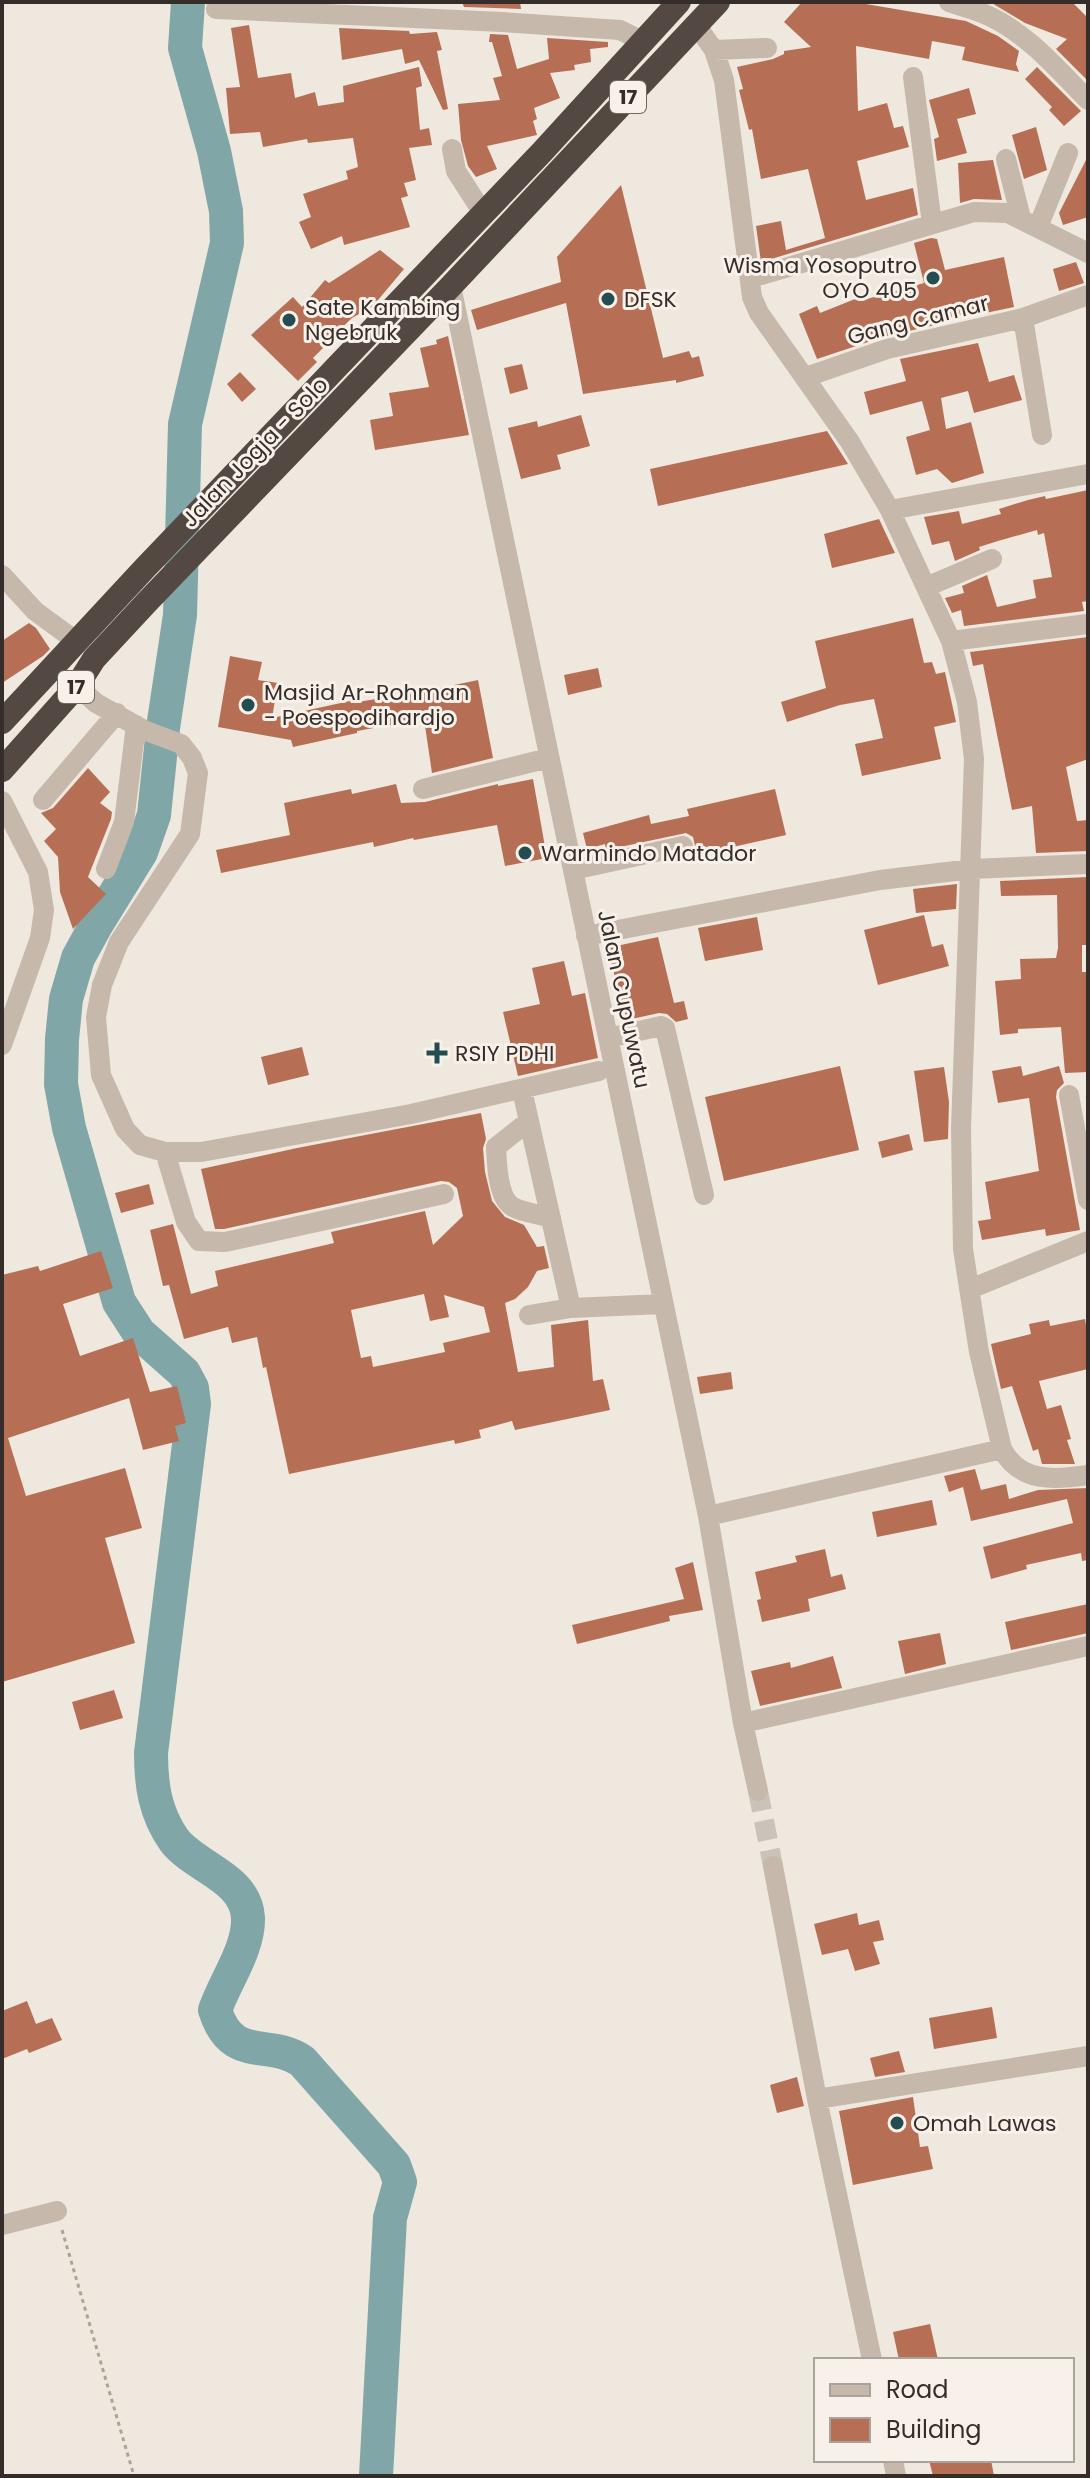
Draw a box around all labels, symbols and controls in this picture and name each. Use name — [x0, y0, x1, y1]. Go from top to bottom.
road number: 17 — [610, 81, 646, 113]
place label: Wisma Yosoputro OYO 405 — [723, 250, 917, 306]
marker: Wisma Yosoputro OYO 405 — [924, 269, 942, 287]
place label: DFSK — [624, 284, 677, 315]
street label: Gang Camar — [844, 287, 992, 353]
marker: DFSK — [599, 290, 617, 308]
place label: Sate Kambing Ngebruk — [305, 292, 460, 348]
marker: Sate Kambing Ngebruk — [280, 311, 298, 329]
street label: Jalan Jogja - Solo — [175, 370, 335, 534]
road number: 17 — [58, 671, 94, 703]
place label: Masjid Ar-Rohman - Poespodihardjo — [264, 677, 469, 733]
marker: Masjid Ar-Rohman - Poespodihardjo — [239, 696, 257, 714]
place label: Warmindo Matador — [541, 838, 756, 869]
marker: Warmindo Matador — [516, 844, 534, 862]
street label: Jalan Cupuwatu — [590, 907, 658, 1091]
place label: RSIY PDHI — [455, 1038, 554, 1069]
marker: RSIY PDHI — [426, 1042, 448, 1064]
place label: Omah Lawas — [913, 2108, 1057, 2139]
marker: Omah Lawas — [888, 2114, 906, 2132]
legend — [814, 2358, 1074, 2462]
text: Road — [886, 2373, 948, 2406]
text: Building — [886, 2413, 982, 2446]

